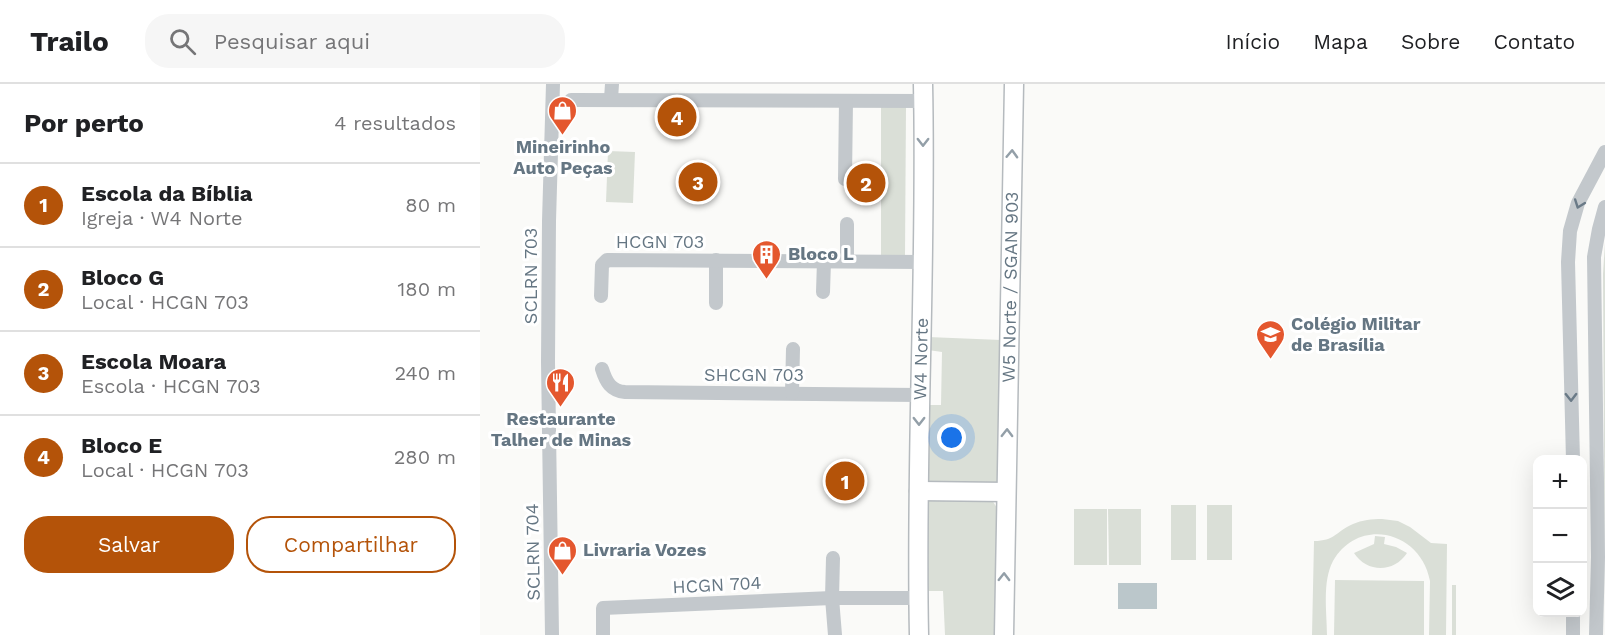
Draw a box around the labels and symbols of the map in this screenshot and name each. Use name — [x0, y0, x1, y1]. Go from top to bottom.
shop icon: Mineirinho Auto Peças — [547, 94, 579, 136]
pin: 4 — [658, 94, 696, 140]
place label: Mineirinho Auto Peças — [513, 136, 613, 178]
one-way arrow — [917, 138, 929, 147]
one-way arrow — [1006, 150, 1019, 159]
pin: 3 — [678, 160, 718, 204]
pin: 2 — [846, 160, 886, 206]
street label: W5 Norte / SGAN 903 — [998, 191, 1022, 383]
one-way arrow — [1573, 198, 1586, 209]
street label: SCLRN 703 — [520, 228, 541, 324]
street label: HCGN 703 — [616, 231, 704, 252]
building icon: Bloco L — [751, 238, 783, 280]
place label: Bloco L — [788, 243, 854, 264]
place label: Colégio Militar de Brasília — [1291, 313, 1421, 355]
street label: W4 Norte — [909, 317, 932, 401]
school or university icon: Colégio Militar de Brasília — [1254, 318, 1286, 360]
street label: SHCGN 703 — [704, 364, 804, 385]
restaurant icon: Restaurante Talher de Minas — [545, 366, 577, 408]
one-way arrow — [1565, 393, 1577, 402]
place label: Restaurante Talher de Minas — [491, 408, 632, 450]
one-way arrow — [913, 417, 925, 426]
your location — [937, 423, 966, 452]
one-way arrow — [1000, 429, 1013, 438]
pin: 1 — [826, 458, 865, 504]
street label: SCLRN 704 — [521, 503, 544, 601]
shop icon: Livraria Vozes — [546, 534, 578, 576]
place label: Livraria Vozes — [583, 539, 707, 560]
street label: HCGN 704 — [672, 572, 762, 597]
one-way arrow — [998, 572, 1011, 581]

